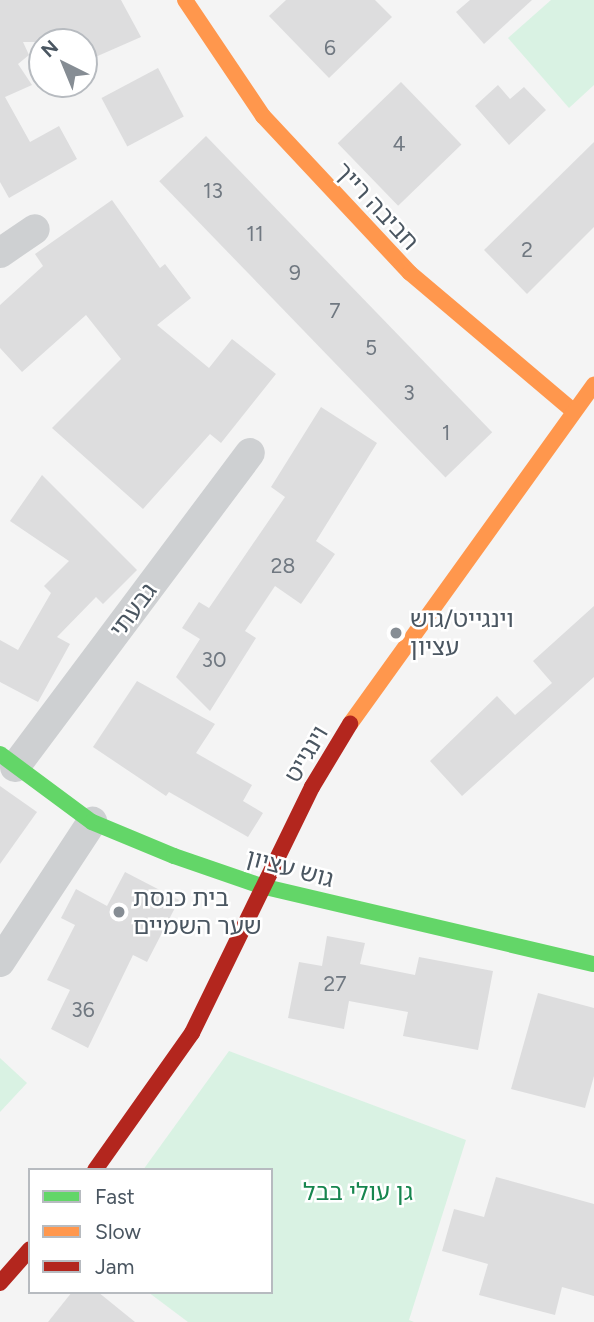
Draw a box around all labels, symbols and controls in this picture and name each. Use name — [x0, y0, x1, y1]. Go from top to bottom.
north arrow — [28, 28, 98, 98]
text: N — [36, 35, 63, 62]
house number: 6 — [324, 35, 336, 61]
house number: 4 — [392, 131, 406, 157]
street label: חביבה רייך — [329, 156, 425, 256]
house number: 13 — [203, 178, 223, 204]
house number: 11 — [246, 221, 264, 247]
house number: 2 — [521, 237, 533, 263]
house number: 9 — [289, 260, 301, 286]
house number: 7 — [329, 298, 341, 324]
house number: 5 — [365, 335, 377, 361]
house number: 3 — [403, 380, 415, 406]
house number: 1 — [442, 420, 450, 446]
house number: 28 — [271, 553, 295, 579]
street label: גבעתי — [103, 577, 163, 643]
place label: וינגייט/גוש עציון — [410, 605, 514, 661]
marker: וינגייט/גוש עציון — [388, 625, 404, 641]
house number: 30 — [202, 647, 226, 673]
street label: וינגייט — [278, 721, 334, 787]
street label: גוש עציון — [243, 843, 337, 893]
place label: בית כנסת שער השמיים — [133, 884, 261, 940]
marker: בית כנסת שער השמיים — [111, 904, 127, 920]
house number: 27 — [323, 971, 347, 997]
house number: 36 — [71, 997, 95, 1023]
legend — [28, 1168, 273, 1294]
park label: גן עולי בבל — [303, 1178, 413, 1206]
text: Fast — [95, 1184, 135, 1209]
text: Slow — [95, 1219, 141, 1244]
text: Jam — [95, 1254, 134, 1279]

